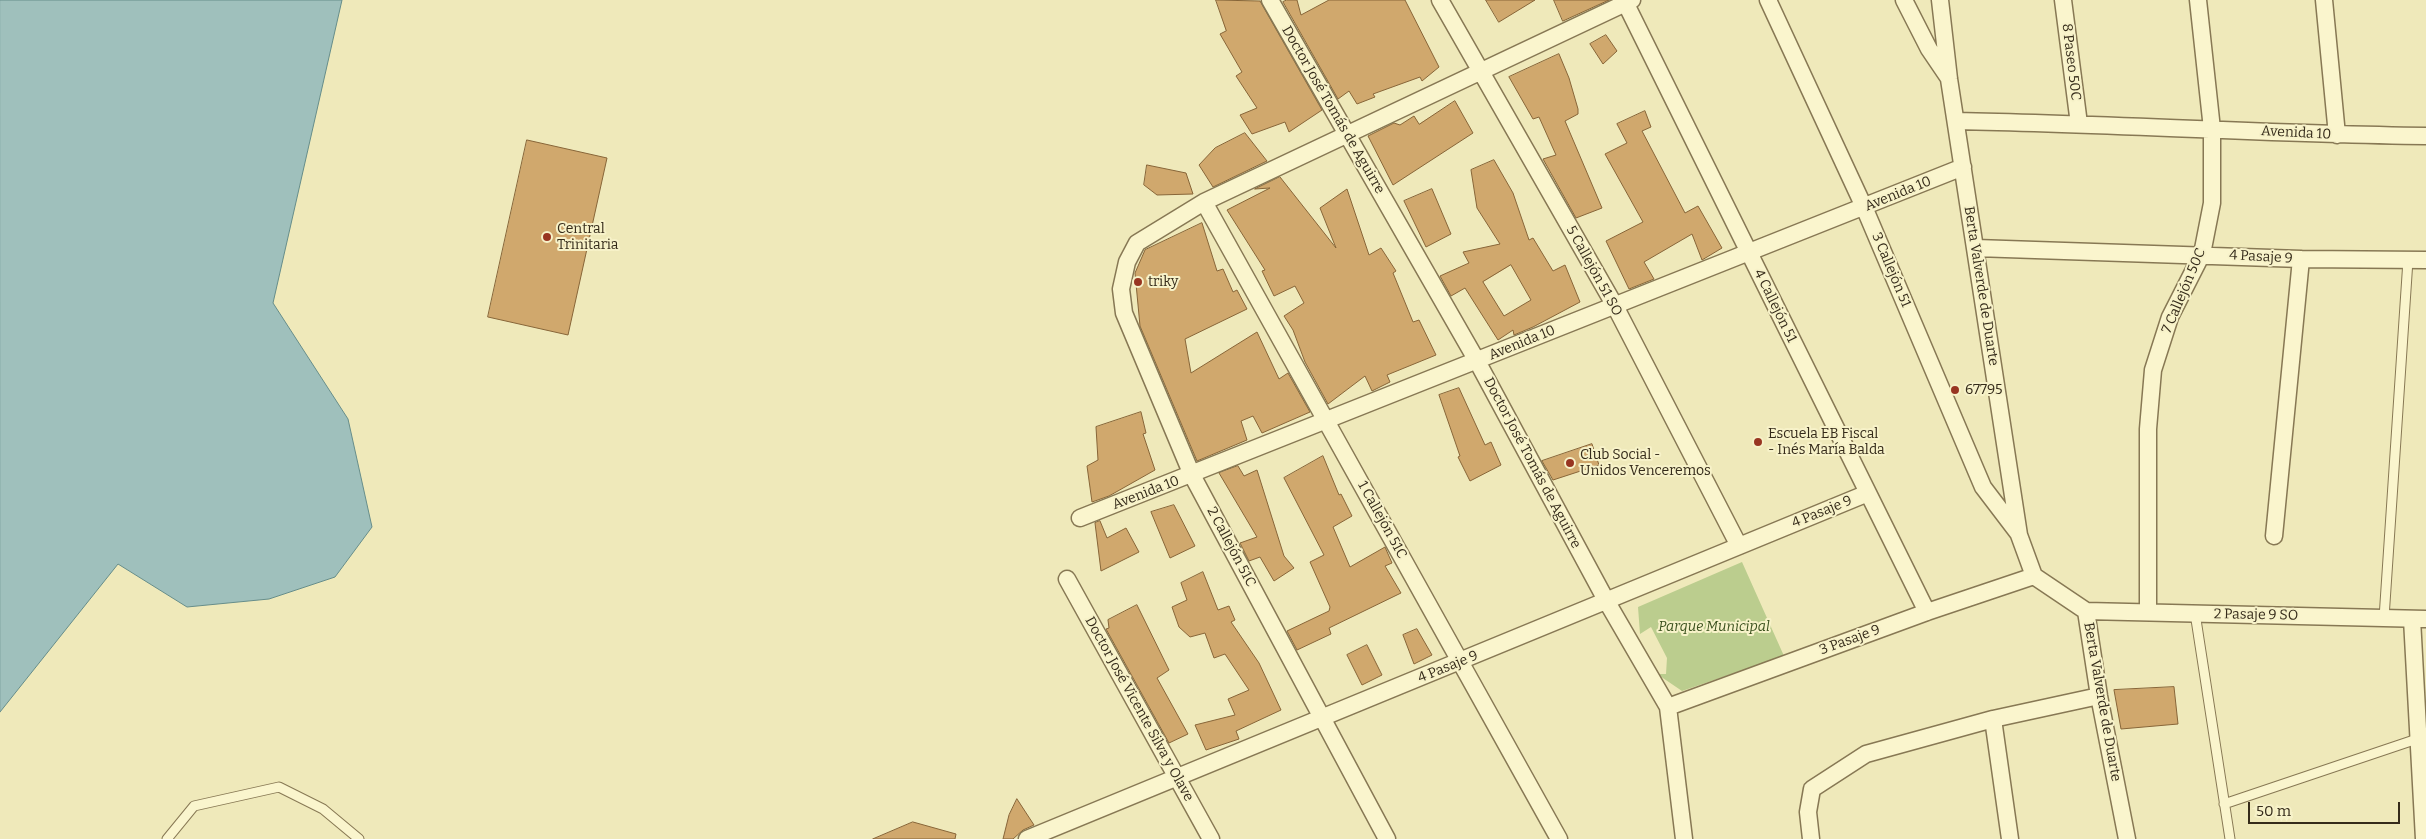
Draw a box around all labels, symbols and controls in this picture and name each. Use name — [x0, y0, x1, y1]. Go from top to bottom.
street label: 8 Paseo 50C — [2058, 22, 2084, 102]
street label: Doctor José Tomás de Aguirre — [1278, 23, 1388, 197]
street label: Avenida 10 — [2260, 123, 2332, 143]
street label: Avenida 10 — [1862, 173, 1934, 215]
street label: Berta Valverde de Duarte — [1960, 205, 2002, 367]
place label: Central Trinitaria — [557, 221, 618, 253]
street label: 5 Callejón 51 SO — [1562, 223, 1626, 319]
street label: 3 Callejón 51 — [1868, 230, 1914, 310]
marker: Central Trinitaria — [541, 231, 553, 243]
street label: 7 Callejón 50C — [2159, 246, 2209, 336]
street label: 4 Pasaje 9 — [2229, 247, 2293, 267]
street label: 4 Callejón 51 — [1750, 267, 1800, 345]
place label: triky — [1148, 274, 1178, 290]
marker: triky — [1132, 276, 1144, 288]
street label: Avenida 10 — [1486, 322, 1558, 364]
street label: Doctor José Tomás de Aguirre — [1480, 375, 1584, 551]
place label: 67795 — [1965, 382, 2003, 398]
marker: 67795 — [1949, 384, 1961, 396]
place label: Escuela EB Fiscal - Inés María Balda — [1768, 426, 1885, 458]
marker: Escuela EB Fiscal - Inés María Balda — [1752, 436, 1764, 448]
place label: Club Social - Unidos Venceremos — [1580, 447, 1711, 480]
marker: Club Social - Unidos Venceremos — [1564, 457, 1576, 469]
street label: Avenida 10 — [1110, 473, 1182, 513]
street label: 1 Callejón 51C — [1354, 478, 1410, 562]
street label: 4 Pasaje 9 — [1789, 492, 1855, 532]
street label: 2 Callejón 51C — [1203, 504, 1259, 590]
street label: 2 Pasaje 9 SO — [2214, 606, 2298, 624]
street label: Doctor José Vicente Silva y Olave — [1081, 614, 1197, 804]
park label: Parque Municipal — [1658, 619, 1770, 635]
street label: 3 Pasaje 9 — [1817, 621, 1883, 659]
street label: Berta Valverde de Duarte — [2080, 621, 2124, 783]
street label: 4 Pasaje 9 — [1415, 647, 1481, 687]
scale bar — [2251, 792, 2404, 824]
text: 50 m — [2256, 802, 2291, 820]

